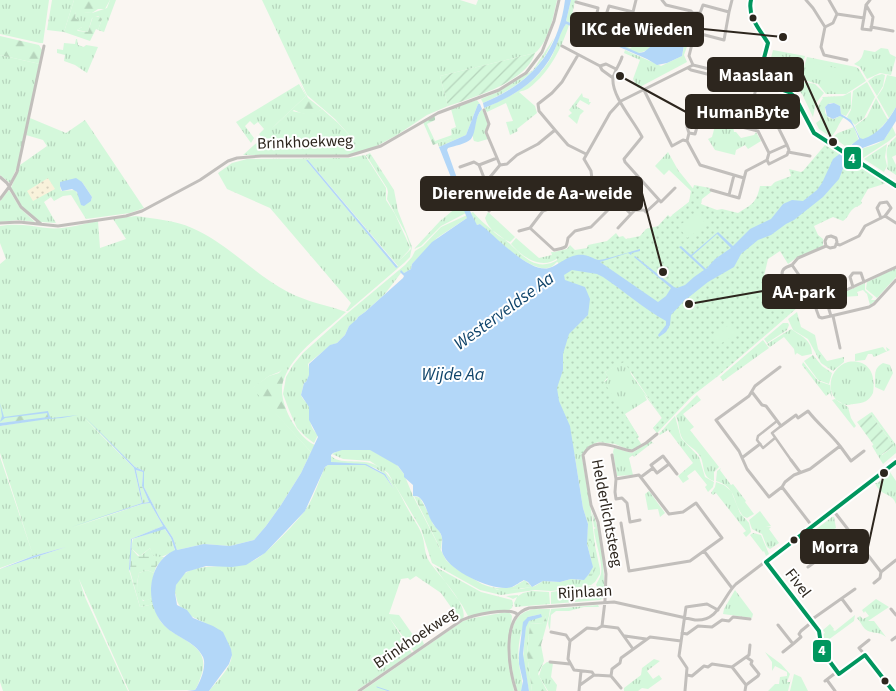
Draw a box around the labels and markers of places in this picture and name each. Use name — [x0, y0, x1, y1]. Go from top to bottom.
callout: IKC de Wieden — [571, 13, 703, 46]
unlabelled marker — [748, 13, 758, 23]
callout: Maaslaan — [708, 58, 803, 91]
callout: HumanByte — [686, 95, 799, 128]
callout: Dierenweide de Aa-weide — [421, 177, 642, 210]
callout: AA-park — [763, 275, 846, 308]
callout: Morra — [801, 530, 868, 563]
unlabelled marker — [789, 535, 799, 545]
unlabelled marker — [880, 676, 890, 686]

